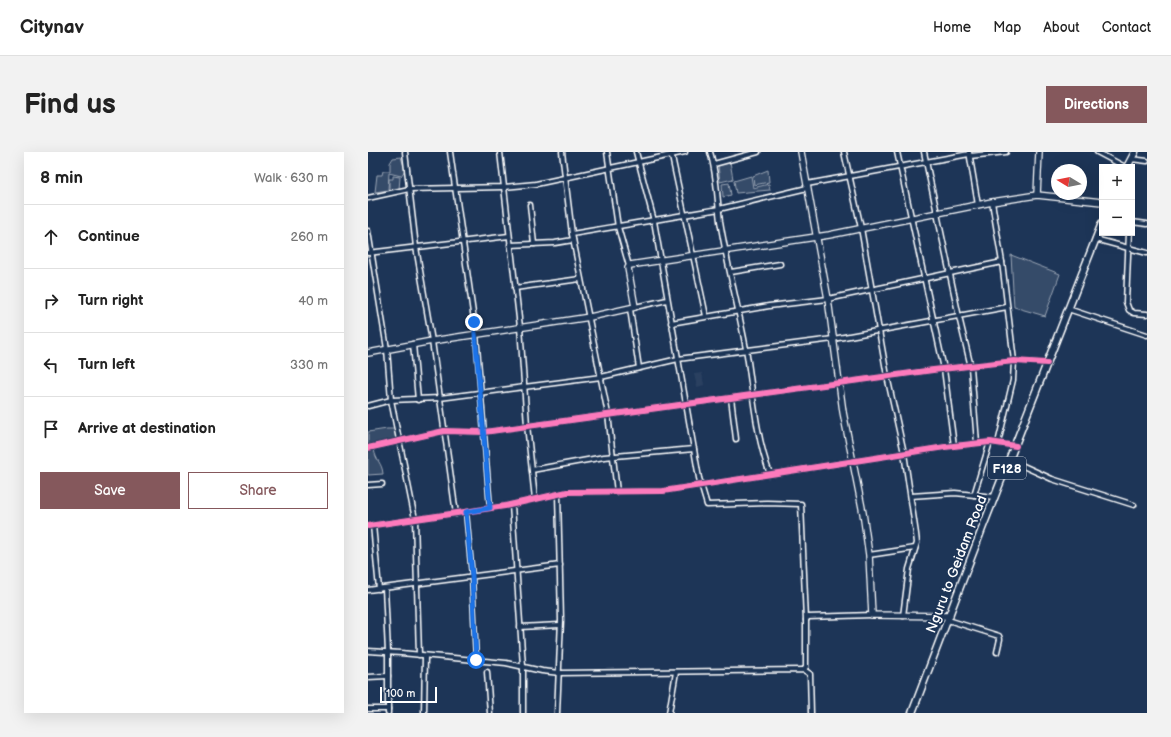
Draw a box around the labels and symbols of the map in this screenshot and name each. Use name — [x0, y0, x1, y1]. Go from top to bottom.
north arrow — [1051, 164, 1087, 200]
route end — [465, 313, 483, 331]
road number: F128 — [988, 457, 1026, 479]
street label: Nguru to Geidam Road — [922, 493, 991, 635]
route start — [467, 651, 485, 669]
scale bar — [380, 685, 437, 704]

